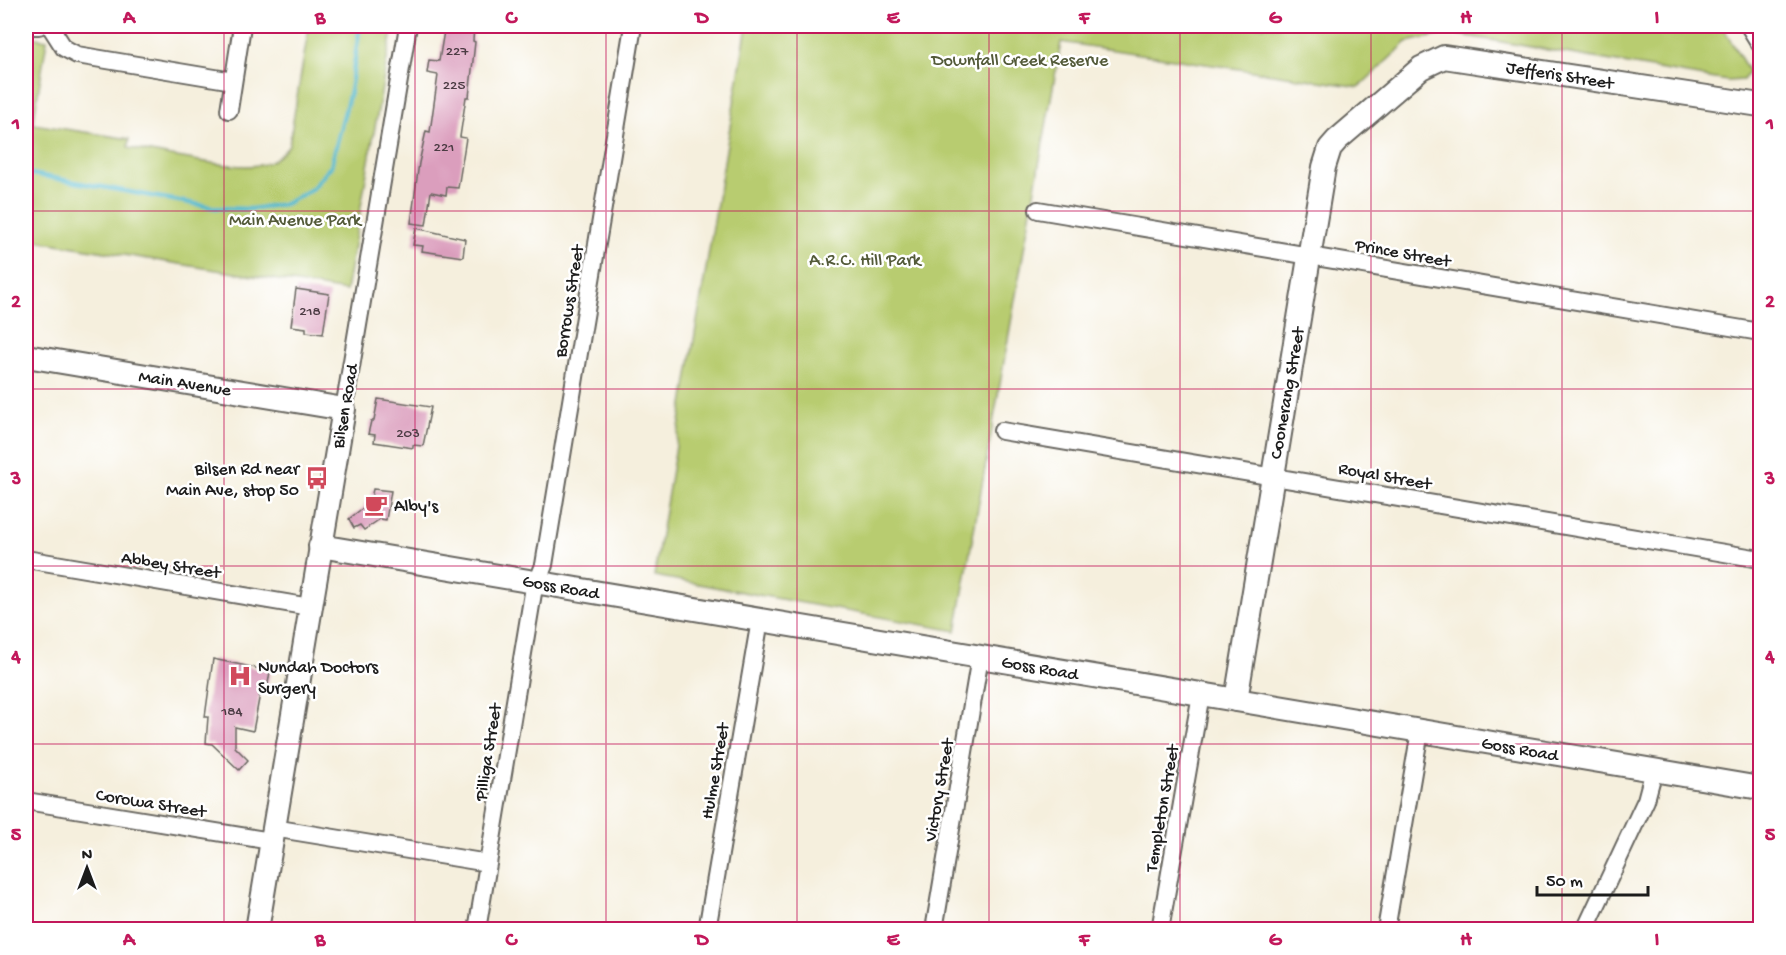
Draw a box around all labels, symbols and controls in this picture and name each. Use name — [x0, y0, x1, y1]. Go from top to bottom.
text: A — [122, 8, 137, 31]
text: B — [314, 8, 326, 31]
text: C — [505, 8, 519, 31]
text: D — [693, 8, 709, 31]
text: E — [887, 8, 901, 31]
text: F — [1078, 8, 1091, 31]
text: G — [1269, 8, 1283, 31]
text: H — [1460, 8, 1472, 31]
text: I — [1655, 8, 1660, 31]
house number: 227 — [446, 43, 469, 61]
park label: Downfall Creek Reserve — [931, 51, 1109, 72]
street label: Jefferis Street — [1504, 58, 1616, 96]
house number: 225 — [443, 77, 465, 95]
text: 1 — [11, 114, 20, 137]
text: 1 — [1765, 114, 1774, 137]
house number: 221 — [434, 139, 454, 157]
park label: Main Avenue Park — [229, 211, 363, 232]
street label: Prince Street — [1352, 236, 1453, 273]
street label: Borrows Street — [551, 242, 590, 360]
park label: A.R.C. Hill Park — [809, 251, 923, 272]
text: 2 — [11, 292, 21, 315]
text: 2 — [1765, 292, 1775, 315]
house number: 218 — [299, 303, 321, 321]
street label: Coonerang Street — [1267, 324, 1311, 461]
street label: Bilsen Road — [329, 361, 364, 451]
street label: Main Avenue — [137, 367, 233, 402]
house number: 203 — [396, 425, 420, 443]
street label: Royal Street — [1337, 459, 1434, 496]
place label: Bilsen Rd near Main Ave, stop 50 — [166, 460, 301, 502]
bus stop icon: Bilsen Rd near Main Ave, stop 50 — [304, 465, 330, 491]
text: 3 — [10, 469, 21, 492]
text: 3 — [1764, 469, 1775, 492]
cafe icon: Alby's — [363, 492, 389, 518]
place label: Alby's — [394, 497, 440, 518]
street label: Abbey Street — [120, 548, 223, 585]
street label: Goss Road — [521, 571, 602, 606]
text: 4 — [10, 647, 21, 670]
text: 4 — [1764, 647, 1775, 670]
street label: Goss Road — [1000, 652, 1081, 687]
place label: Nundah Doctors Surgery — [258, 658, 379, 700]
hospital icon: Nundah Doctors Surgery — [227, 663, 253, 689]
street label: Pilliga Street — [471, 701, 508, 803]
house number: 184 — [220, 703, 243, 721]
street label: Hulme Street — [698, 720, 736, 821]
street label: Goss Road — [1480, 733, 1561, 768]
street label: Victory Street — [921, 736, 960, 845]
street label: Templeton Street — [1142, 742, 1185, 875]
street label: Corowa Street — [94, 785, 209, 824]
text: 5 — [11, 825, 22, 848]
text: 5 — [1765, 825, 1776, 848]
north arrow — [57, 838, 117, 898]
text: N — [82, 847, 93, 866]
scale bar — [1537, 859, 1648, 897]
text: 50 m — [1546, 872, 1583, 893]
text: A — [122, 930, 137, 953]
text: B — [314, 930, 326, 953]
text: C — [505, 930, 519, 953]
text: D — [693, 930, 709, 953]
text: E — [887, 930, 901, 953]
text: F — [1078, 930, 1091, 953]
text: G — [1269, 930, 1283, 953]
text: H — [1460, 930, 1472, 953]
text: I — [1655, 930, 1660, 953]

